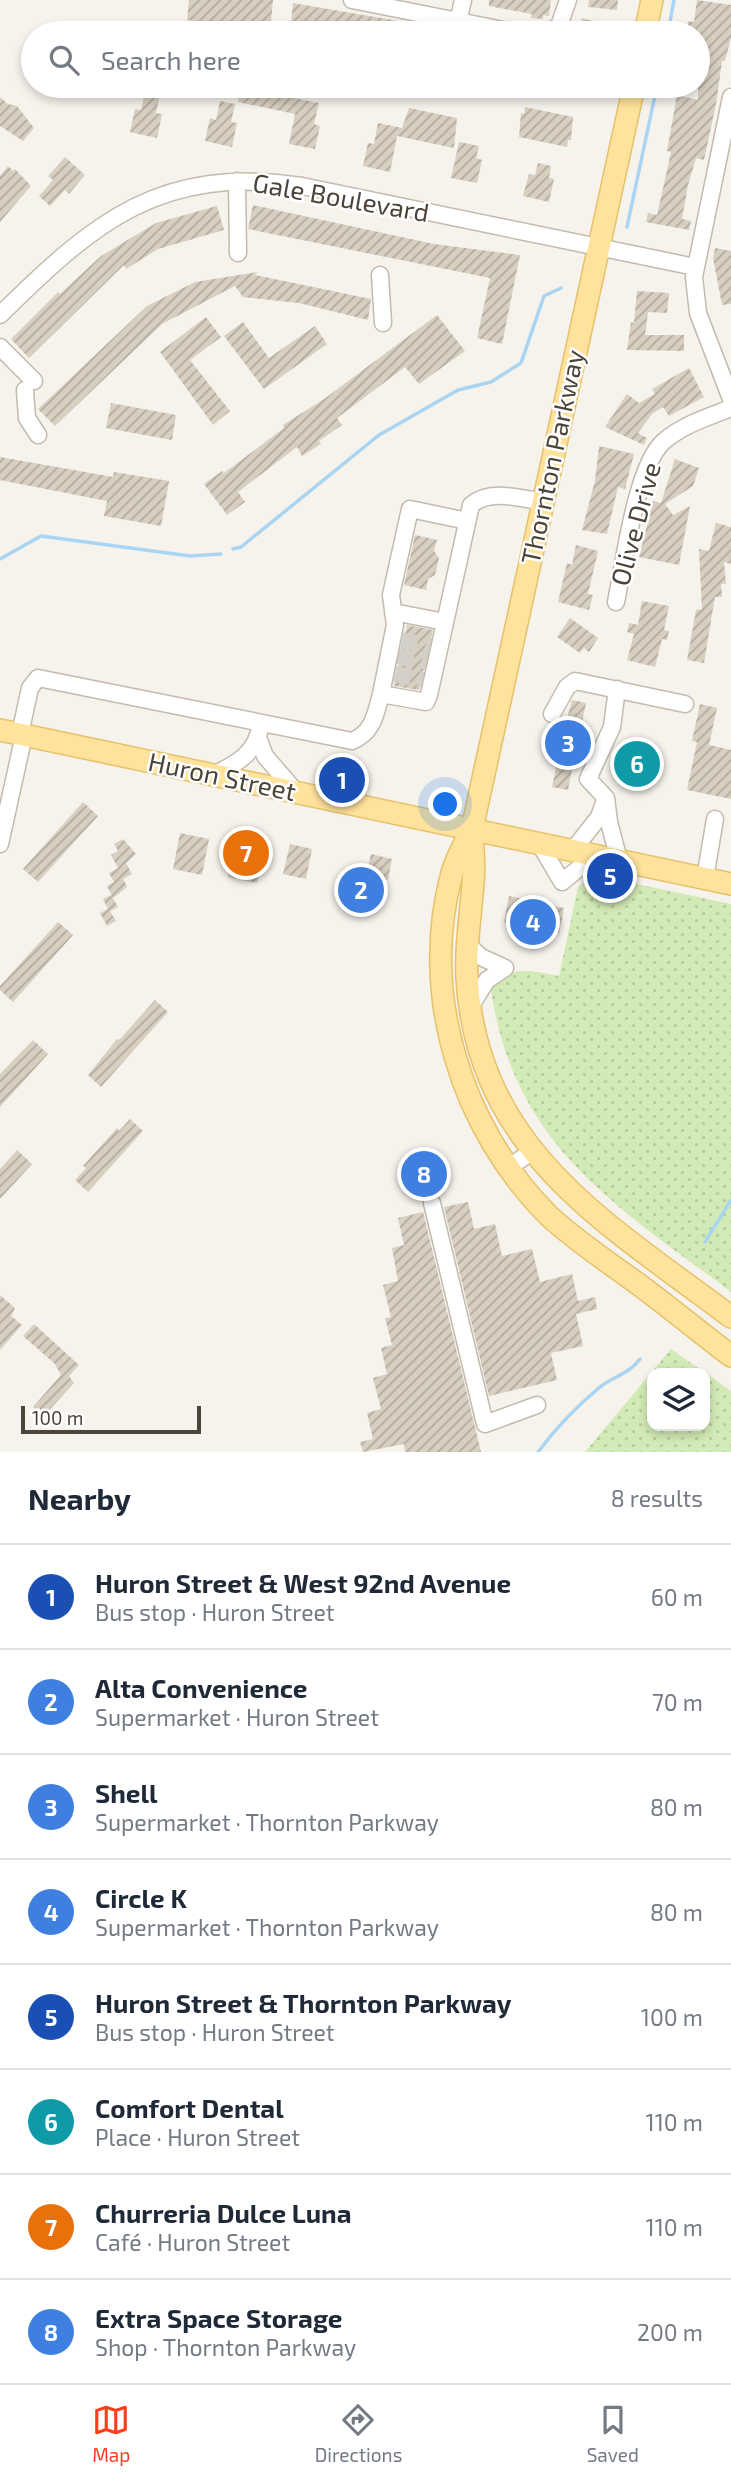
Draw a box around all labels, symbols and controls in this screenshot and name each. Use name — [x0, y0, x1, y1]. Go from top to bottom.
search box — [21, 21, 710, 98]
icon: search — [45, 41, 83, 79]
text: Search here — [101, 44, 241, 75]
street label: Gale Boulevard — [251, 166, 432, 227]
street label: Thornton Parkway — [514, 346, 589, 567]
street label: Olive Drive — [603, 458, 666, 589]
pin: 3 — [545, 717, 591, 769]
pin: 6 — [614, 738, 660, 790]
street label: Huron Street — [146, 745, 299, 806]
pin: 1 — [319, 754, 365, 806]
your location — [428, 787, 462, 821]
pin: 7 — [223, 827, 269, 879]
pin: 5 — [587, 850, 633, 902]
pin: 2 — [338, 864, 384, 916]
pin: 4 — [510, 896, 556, 948]
pin: 8 — [401, 1148, 447, 1200]
map controls — [647, 1368, 710, 1431]
button: layers — [647, 1368, 710, 1431]
scale bar — [21, 1403, 201, 1435]
text: 100 m — [32, 1406, 83, 1429]
text: Nearby — [28, 1480, 131, 1516]
text: 8 results — [611, 1484, 703, 1512]
text: Huron Street & West 92nd Avenue — [95, 1567, 511, 1598]
text: 1 — [46, 1583, 56, 1611]
text: 60 m — [651, 1583, 703, 1611]
text: Bus stop · Huron Street — [95, 1598, 335, 1626]
text: Alta Convenience — [95, 1672, 308, 1703]
text: 2 — [44, 1688, 58, 1716]
text: 70 m — [652, 1688, 703, 1716]
text: Supermarket · Huron Street — [95, 1703, 379, 1731]
text: Shell — [95, 1777, 158, 1808]
text: 3 — [44, 1793, 58, 1821]
text: 80 m — [650, 1793, 703, 1821]
text: Supermarket · Thornton Parkway — [95, 1808, 439, 1836]
text: Circle K — [95, 1882, 187, 1913]
text: 4 — [44, 1898, 58, 1926]
text: 80 m — [650, 1898, 703, 1926]
text: Supermarket · Thornton Parkway — [95, 1913, 439, 1941]
text: Huron Street & Thornton Parkway — [95, 1987, 512, 2018]
text: 5 — [45, 2003, 57, 2031]
text: 100 m — [641, 2003, 703, 2031]
text: Bus stop · Huron Street — [95, 2018, 335, 2046]
text: Comfort Dental — [95, 2092, 284, 2123]
text: 6 — [44, 2108, 58, 2136]
text: 110 m — [646, 2108, 703, 2136]
text: Place · Huron Street — [95, 2123, 300, 2151]
text: Churreria Dulce Luna — [95, 2197, 352, 2228]
text: 7 — [45, 2213, 57, 2241]
text: 110 m — [646, 2213, 703, 2241]
text: Café · Huron Street — [95, 2228, 290, 2256]
text: Extra Space Storage — [95, 2302, 343, 2333]
text: 8 — [44, 2318, 58, 2346]
text: 200 m — [637, 2318, 703, 2346]
text: Shop · Thornton Parkway — [95, 2333, 356, 2361]
tab: Map — [92, 2401, 130, 2466]
tab: Directions — [315, 2401, 402, 2466]
tab: Saved — [587, 2401, 639, 2466]

